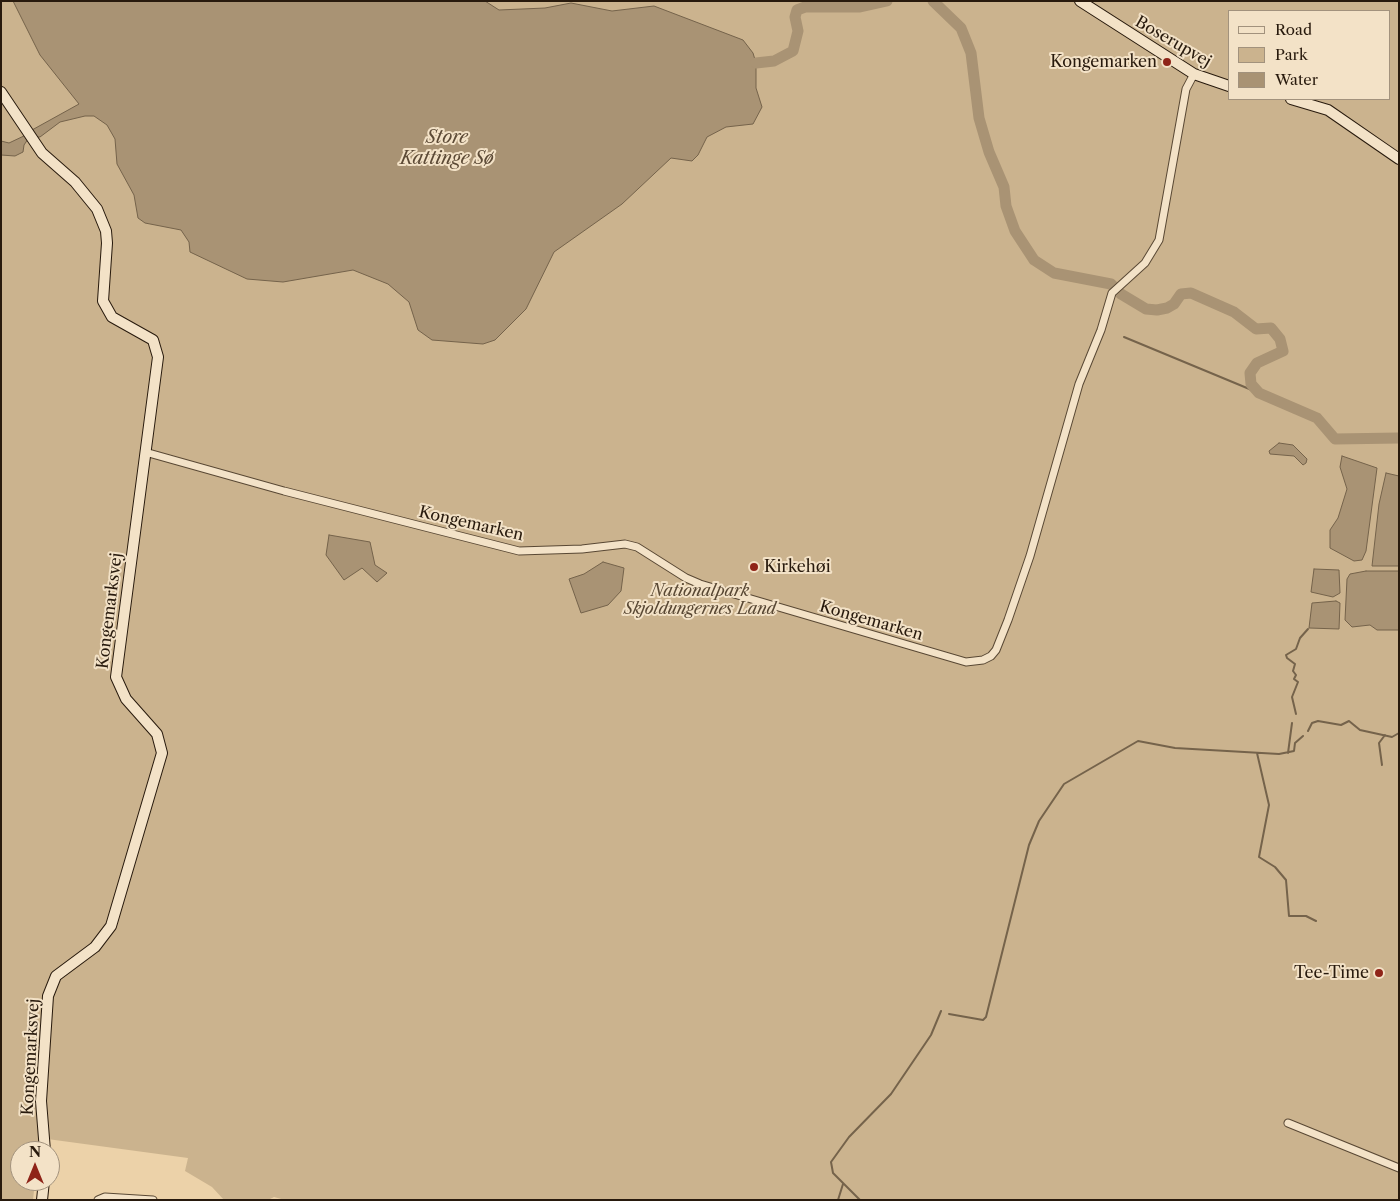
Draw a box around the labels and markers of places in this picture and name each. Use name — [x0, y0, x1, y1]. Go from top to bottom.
place label: Kongemarken — [1050, 52, 1157, 72]
marker: Kongemarken — [1161, 56, 1173, 68]
place label: Kirkehøi — [764, 557, 831, 577]
marker: Kirkehøi — [748, 561, 760, 573]
place label: Tee-Time — [1294, 963, 1369, 983]
marker: Tee-Time — [1373, 967, 1385, 979]

